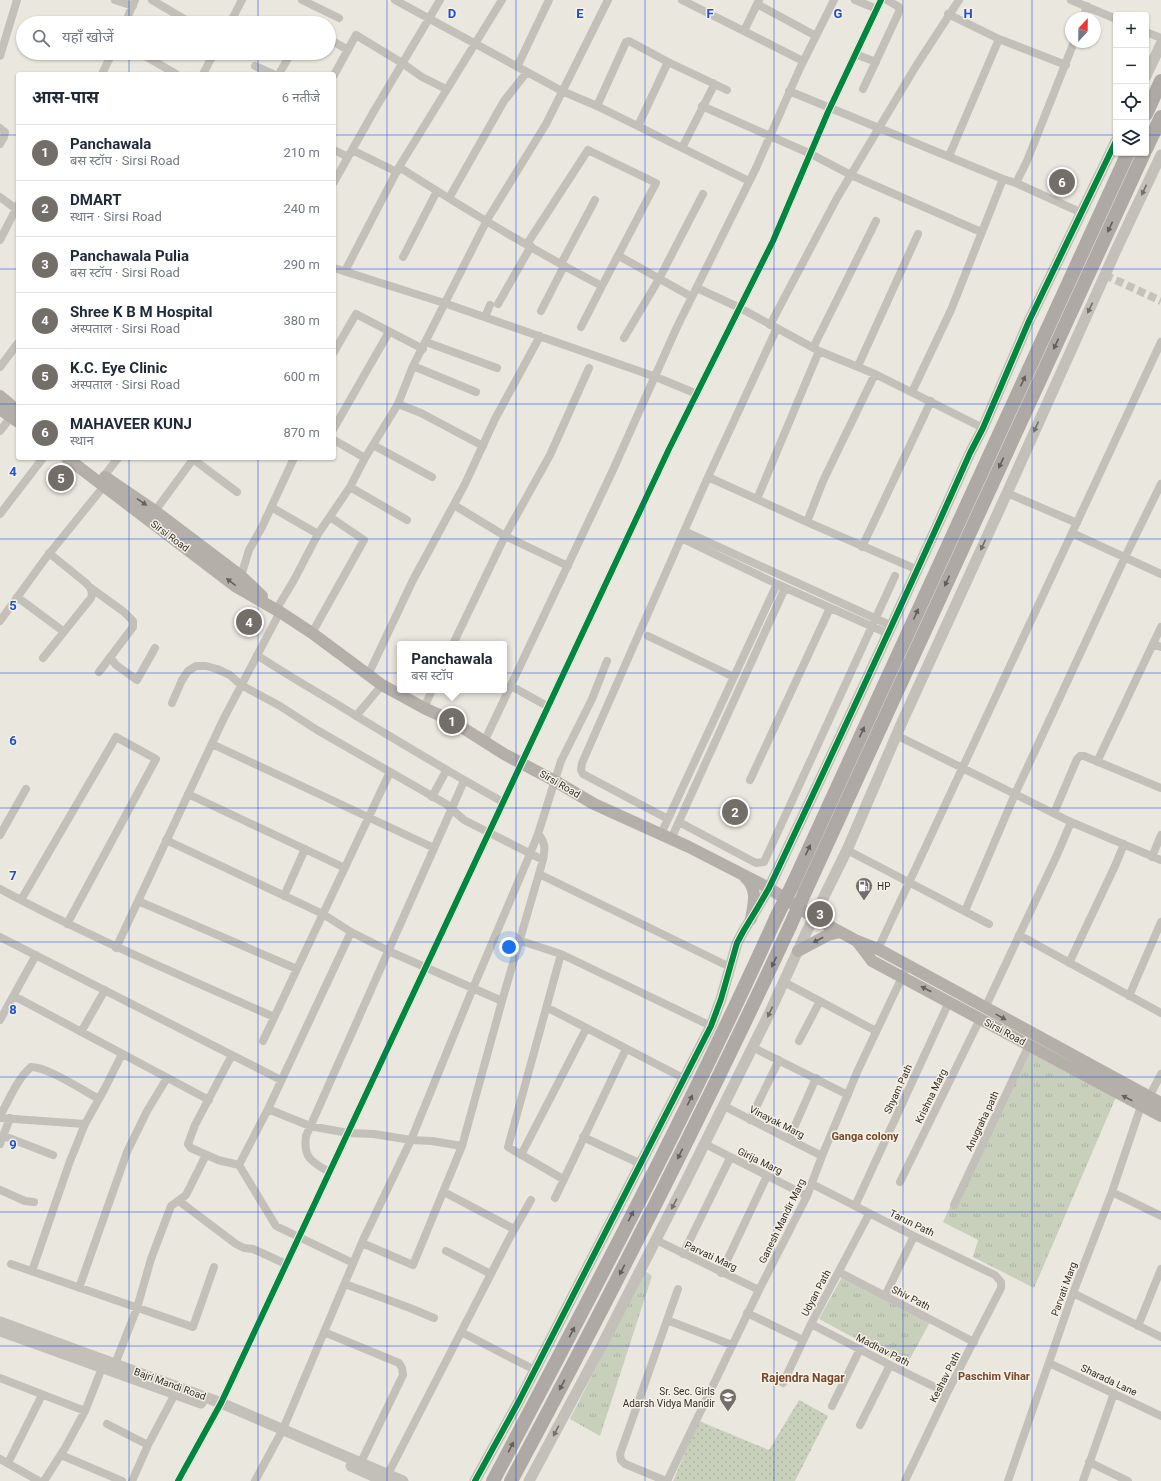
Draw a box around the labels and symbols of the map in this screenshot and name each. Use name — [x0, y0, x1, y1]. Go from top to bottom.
text: D — [448, 6, 456, 21]
text: E — [576, 6, 584, 21]
text: F — [706, 6, 714, 21]
text: G — [834, 6, 843, 21]
text: H — [963, 6, 973, 21]
north arrow — [1065, 12, 1101, 48]
pin: 6 — [1049, 167, 1075, 197]
one-way arrow — [1141, 185, 1147, 196]
one-way arrow — [1107, 221, 1113, 232]
one-way arrow — [1087, 303, 1093, 314]
one-way arrow — [1053, 339, 1059, 350]
one-way arrow — [1019, 375, 1026, 387]
one-way arrow — [1033, 421, 1039, 433]
one-way arrow — [998, 457, 1004, 469]
pin: 5 — [48, 463, 74, 493]
text: 4 — [9, 464, 17, 479]
one-way arrow — [136, 498, 147, 506]
street label: Sirsi Road — [149, 518, 191, 554]
one-way arrow — [980, 540, 986, 551]
one-way arrow — [944, 575, 950, 586]
one-way arrow — [225, 578, 236, 587]
text: 5 — [9, 598, 17, 613]
pin: 4 — [236, 607, 262, 637]
one-way arrow — [913, 608, 919, 619]
pin: 1 — [439, 706, 465, 736]
one-way arrow — [859, 726, 865, 738]
text: 6 — [9, 733, 17, 748]
street label: Sirsi Road — [538, 768, 582, 800]
pin: 2 — [722, 797, 748, 827]
one-way arrow — [805, 845, 811, 856]
text: 7 — [9, 868, 17, 883]
fuel station icon: HP — [854, 876, 874, 901]
place label: HP — [877, 881, 890, 892]
pin: 3 — [807, 899, 833, 929]
your location — [499, 937, 519, 957]
one-way arrow — [813, 937, 824, 943]
one-way arrow — [771, 956, 777, 967]
one-way arrow — [920, 986, 932, 993]
text: 8 — [9, 1002, 17, 1017]
one-way arrow — [767, 1007, 773, 1018]
one-way arrow — [995, 1013, 1007, 1020]
street label: Sirsi Road — [983, 1017, 1027, 1047]
street label: Shyam Path — [882, 1063, 914, 1115]
street label: Krishna Marg — [913, 1067, 949, 1125]
street label: Anugraha path — [963, 1089, 1001, 1153]
one-way arrow — [686, 1094, 693, 1105]
one-way arrow — [1121, 1094, 1132, 1101]
street label: Vinayak Marg — [748, 1103, 806, 1141]
district label: Ganga colony — [831, 1130, 899, 1143]
text: 9 — [9, 1137, 17, 1152]
street label: Girija Marg — [736, 1145, 784, 1177]
one-way arrow — [677, 1148, 683, 1160]
street label: Ganesh Mandir Marg — [757, 1177, 807, 1265]
one-way arrow — [671, 1198, 678, 1210]
street label: Tarun Path — [888, 1207, 936, 1239]
one-way arrow — [628, 1210, 634, 1222]
street label: Parvati Marg — [683, 1239, 739, 1273]
street label: Parvati Marg — [1049, 1260, 1079, 1318]
one-way arrow — [619, 1264, 625, 1276]
street label: Udyan Path — [799, 1268, 833, 1318]
street label: Shiv Path — [890, 1284, 932, 1312]
one-way arrow — [569, 1326, 575, 1337]
street label: Madhav Path — [854, 1332, 912, 1368]
street label: Keshav Path — [928, 1350, 962, 1404]
street label: Sharada Lane — [1079, 1362, 1139, 1398]
street label: Bajri Mandi Road — [133, 1366, 207, 1402]
district label: Paschim Vihar — [958, 1370, 1030, 1383]
district label: Rajendra Nagar — [761, 1371, 845, 1385]
one-way arrow — [558, 1380, 565, 1391]
place label: Sr. Sec. Girls Adarsh Vidya Mandir — [623, 1386, 716, 1409]
school or university icon: Sr. Sec. Girls Adarsh Vidya Mandir — [718, 1387, 738, 1412]
one-way arrow — [553, 1425, 559, 1437]
one-way arrow — [508, 1441, 515, 1452]

